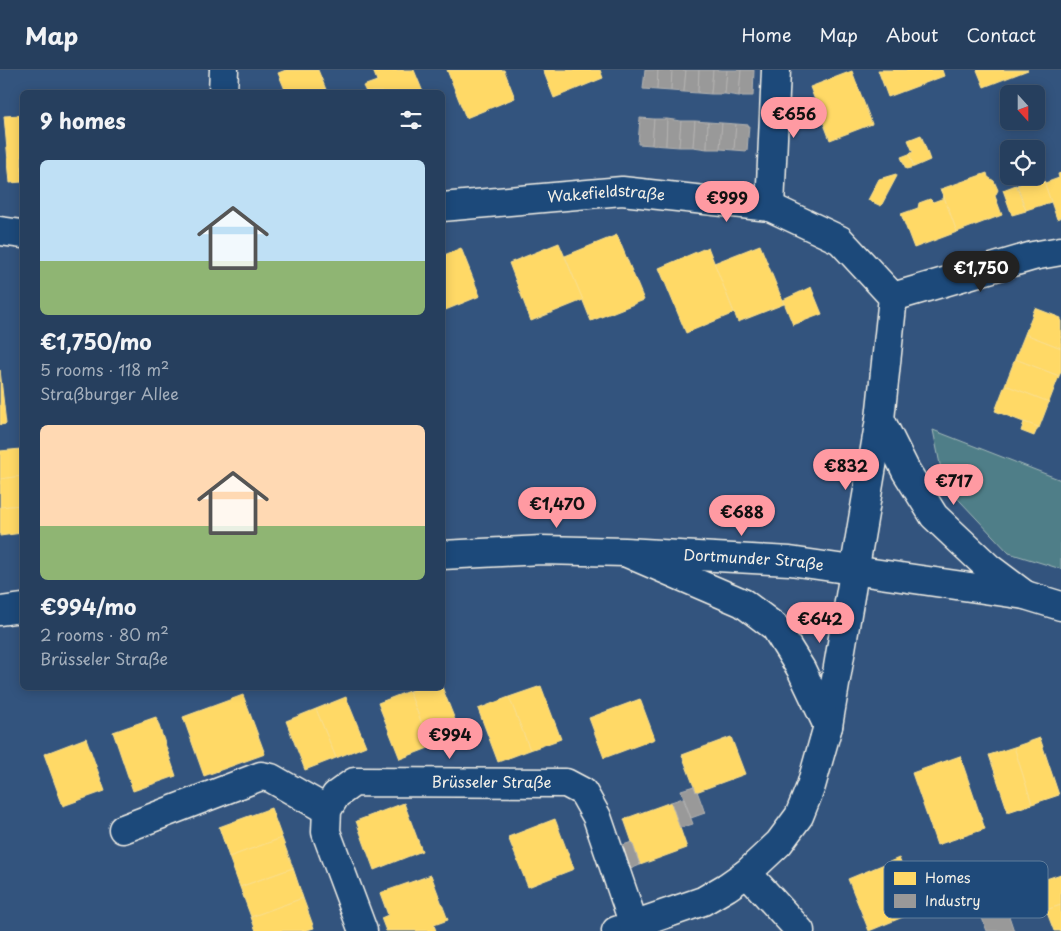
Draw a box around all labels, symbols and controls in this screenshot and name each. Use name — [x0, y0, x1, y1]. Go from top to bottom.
text: Map — [25, 17, 78, 53]
text: Home — [741, 21, 791, 48]
text: Map — [819, 21, 858, 48]
text: About — [886, 21, 938, 48]
text: Contact — [966, 21, 1036, 48]
north arrow — [1000, 85, 1045, 130]
map controls — [1000, 85, 1045, 185]
pin: €656 — [764, 97, 824, 139]
text: €656 — [772, 101, 816, 125]
text: 9 homes — [40, 104, 126, 136]
icon: filters — [397, 106, 425, 134]
button: locate — [1000, 140, 1045, 185]
street label: Wakefieldstraße — [546, 178, 666, 208]
pin: €999 — [697, 180, 757, 223]
text: €999 — [706, 185, 748, 209]
icon: home — [188, 193, 278, 283]
pin: €1,750 — [940, 250, 1022, 293]
text: €1,750 — [953, 255, 1009, 279]
text: €1,750/mo — [40, 325, 152, 357]
text: 5 rooms · 118 m² — [40, 357, 169, 381]
text: Straßburger Allee — [40, 381, 179, 405]
pin: €832 — [816, 448, 876, 491]
text: €832 — [824, 453, 868, 477]
icon: home — [188, 458, 278, 548]
pin: €717 — [924, 464, 984, 506]
text: €717 — [935, 468, 973, 492]
pin: €1,470 — [516, 486, 598, 529]
text: €1,470 — [529, 491, 585, 515]
pin: €688 — [712, 494, 772, 537]
text: €688 — [720, 499, 764, 523]
street label: Dortmunder Straße — [683, 542, 825, 576]
text: €994/mo — [40, 590, 136, 622]
pin: €642 — [790, 602, 850, 644]
text: €642 — [797, 606, 843, 630]
text: 2 rooms · 80 m² — [40, 622, 169, 646]
text: Brüsseler Straße — [40, 646, 168, 670]
pin: €994 — [420, 718, 480, 760]
text: €994 — [429, 722, 471, 746]
street label: Brüsseler Straße — [432, 769, 552, 793]
legend — [884, 861, 1048, 918]
text: Homes — [925, 867, 971, 888]
text: Industry — [925, 890, 980, 911]

